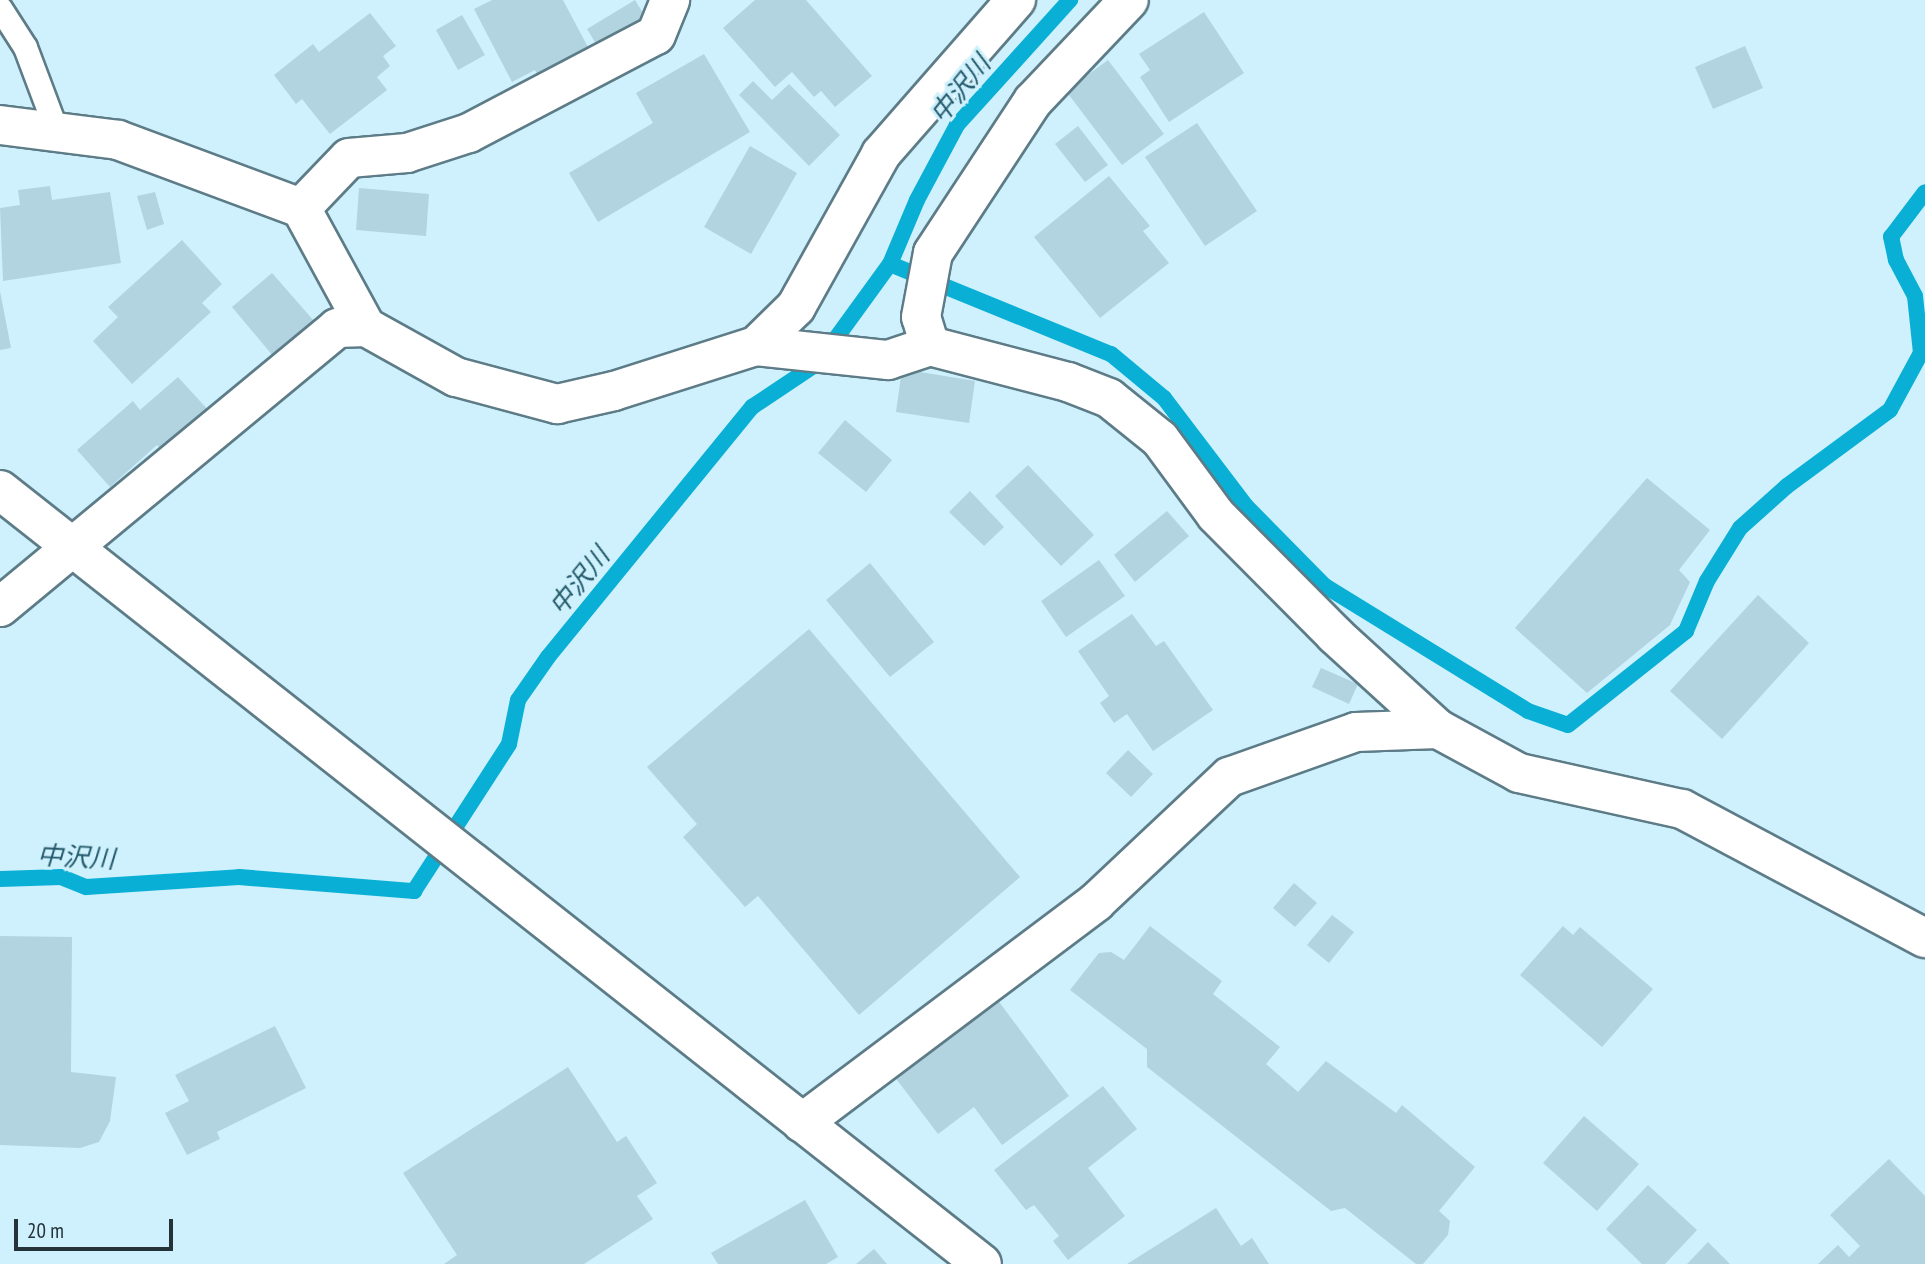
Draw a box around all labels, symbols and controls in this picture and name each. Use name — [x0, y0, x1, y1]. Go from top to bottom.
water label: 中沢川 — [923, 49, 997, 129]
water label: 中沢川 — [542, 541, 616, 621]
water label: 中沢川 — [36, 839, 116, 875]
scale bar — [18, 1204, 177, 1248]
text: 20 m — [27, 1217, 64, 1244]

